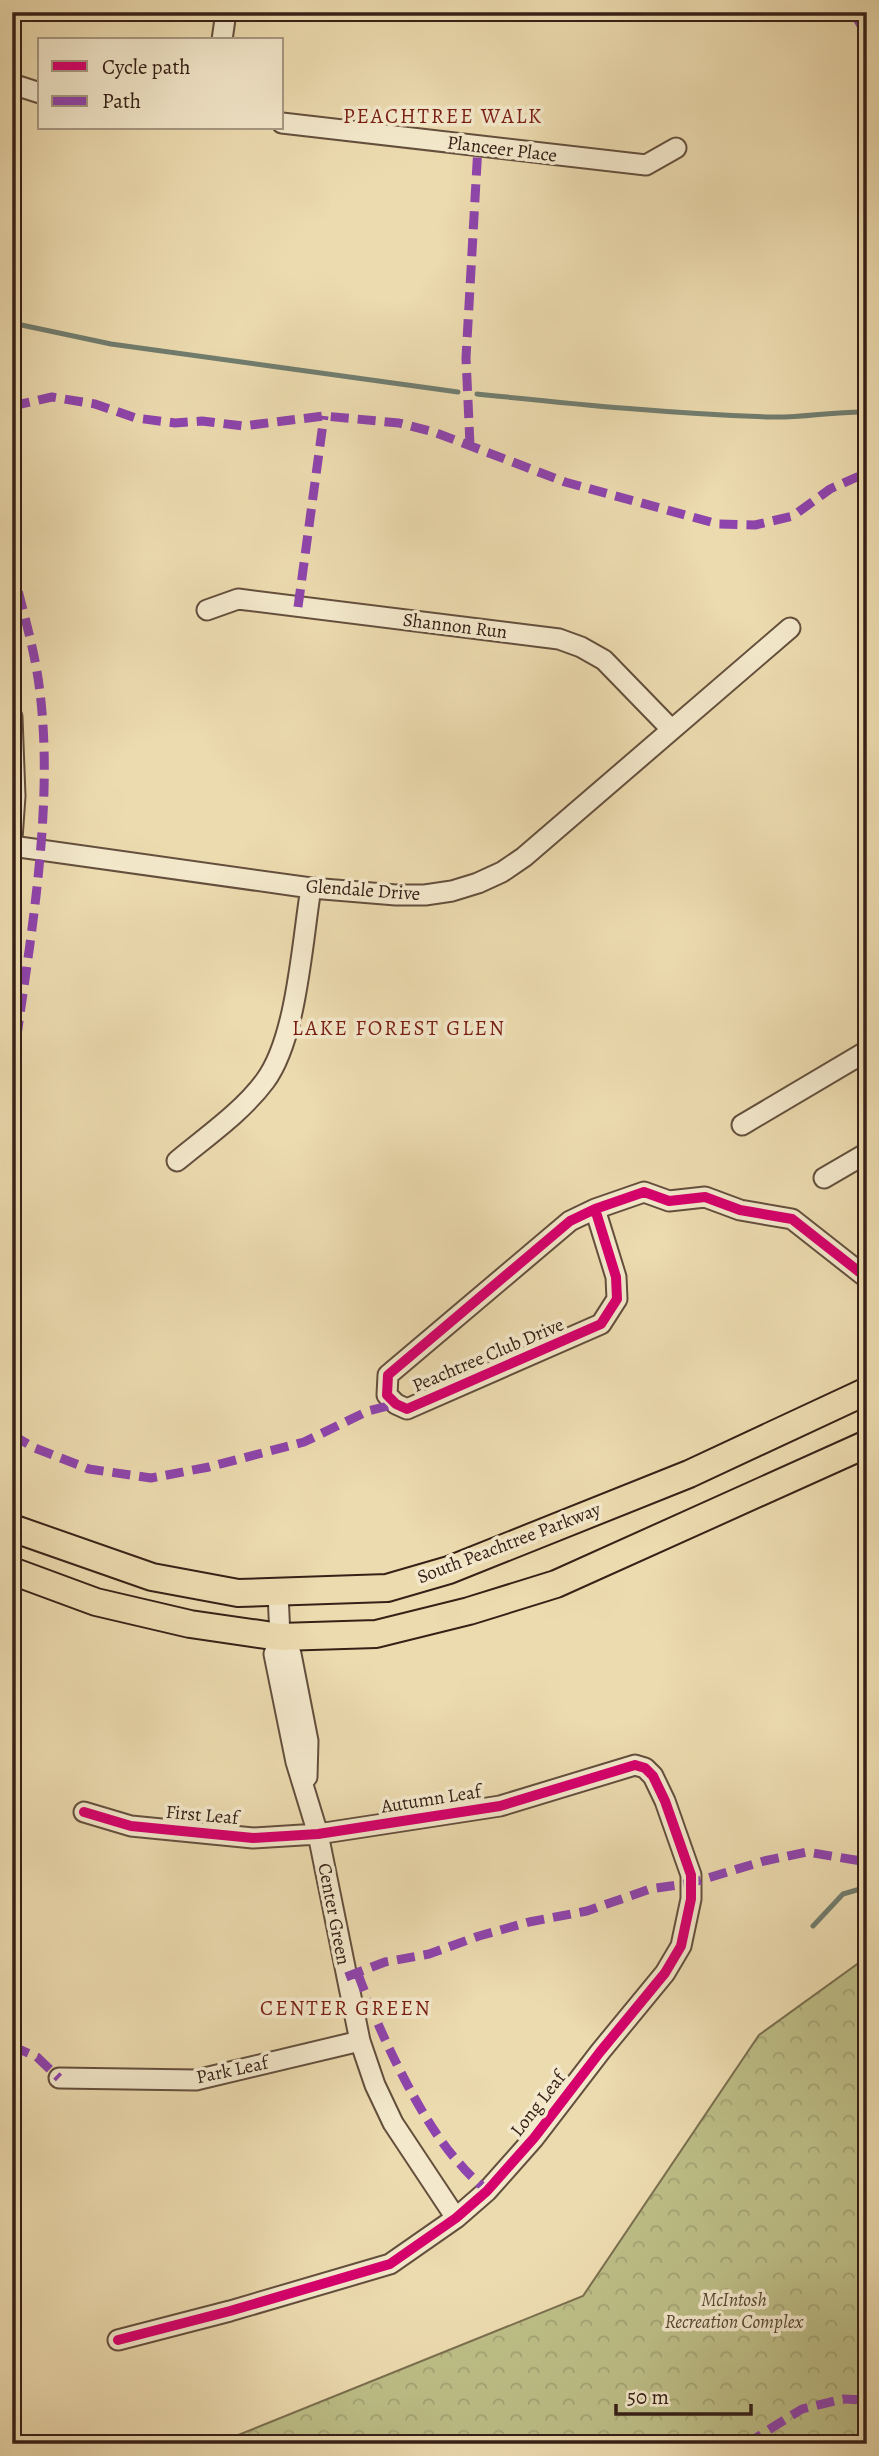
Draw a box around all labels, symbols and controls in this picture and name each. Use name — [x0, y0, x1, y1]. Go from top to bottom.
legend — [38, 38, 284, 130]
text: Cycle path — [102, 53, 191, 81]
text: Path — [102, 87, 141, 115]
district label: PEACHTREE WALK — [343, 102, 543, 130]
street label: Planceer Place — [446, 129, 558, 169]
street label: Shannon Run — [401, 607, 509, 645]
street label: Glendale Drive — [305, 873, 421, 907]
district label: LAKE FOREST GLEN — [292, 1014, 506, 1042]
street label: Peachtree Club Drive — [408, 1311, 568, 1399]
street label: South Peachtree Parkway — [413, 1496, 605, 1590]
street label: Autumn Leaf — [378, 1778, 486, 1820]
street label: First Leaf — [165, 1799, 242, 1831]
street label: Center Green — [311, 1861, 357, 1967]
district label: CENTER GREEN — [260, 1994, 432, 2022]
street label: Park Leaf — [194, 2049, 273, 2090]
street label: Long Leaf — [504, 2064, 573, 2142]
park label: McIntosh Recreation Complex — [665, 2287, 805, 2335]
scale bar — [616, 2372, 751, 2416]
text: 50 m — [627, 2383, 669, 2411]

